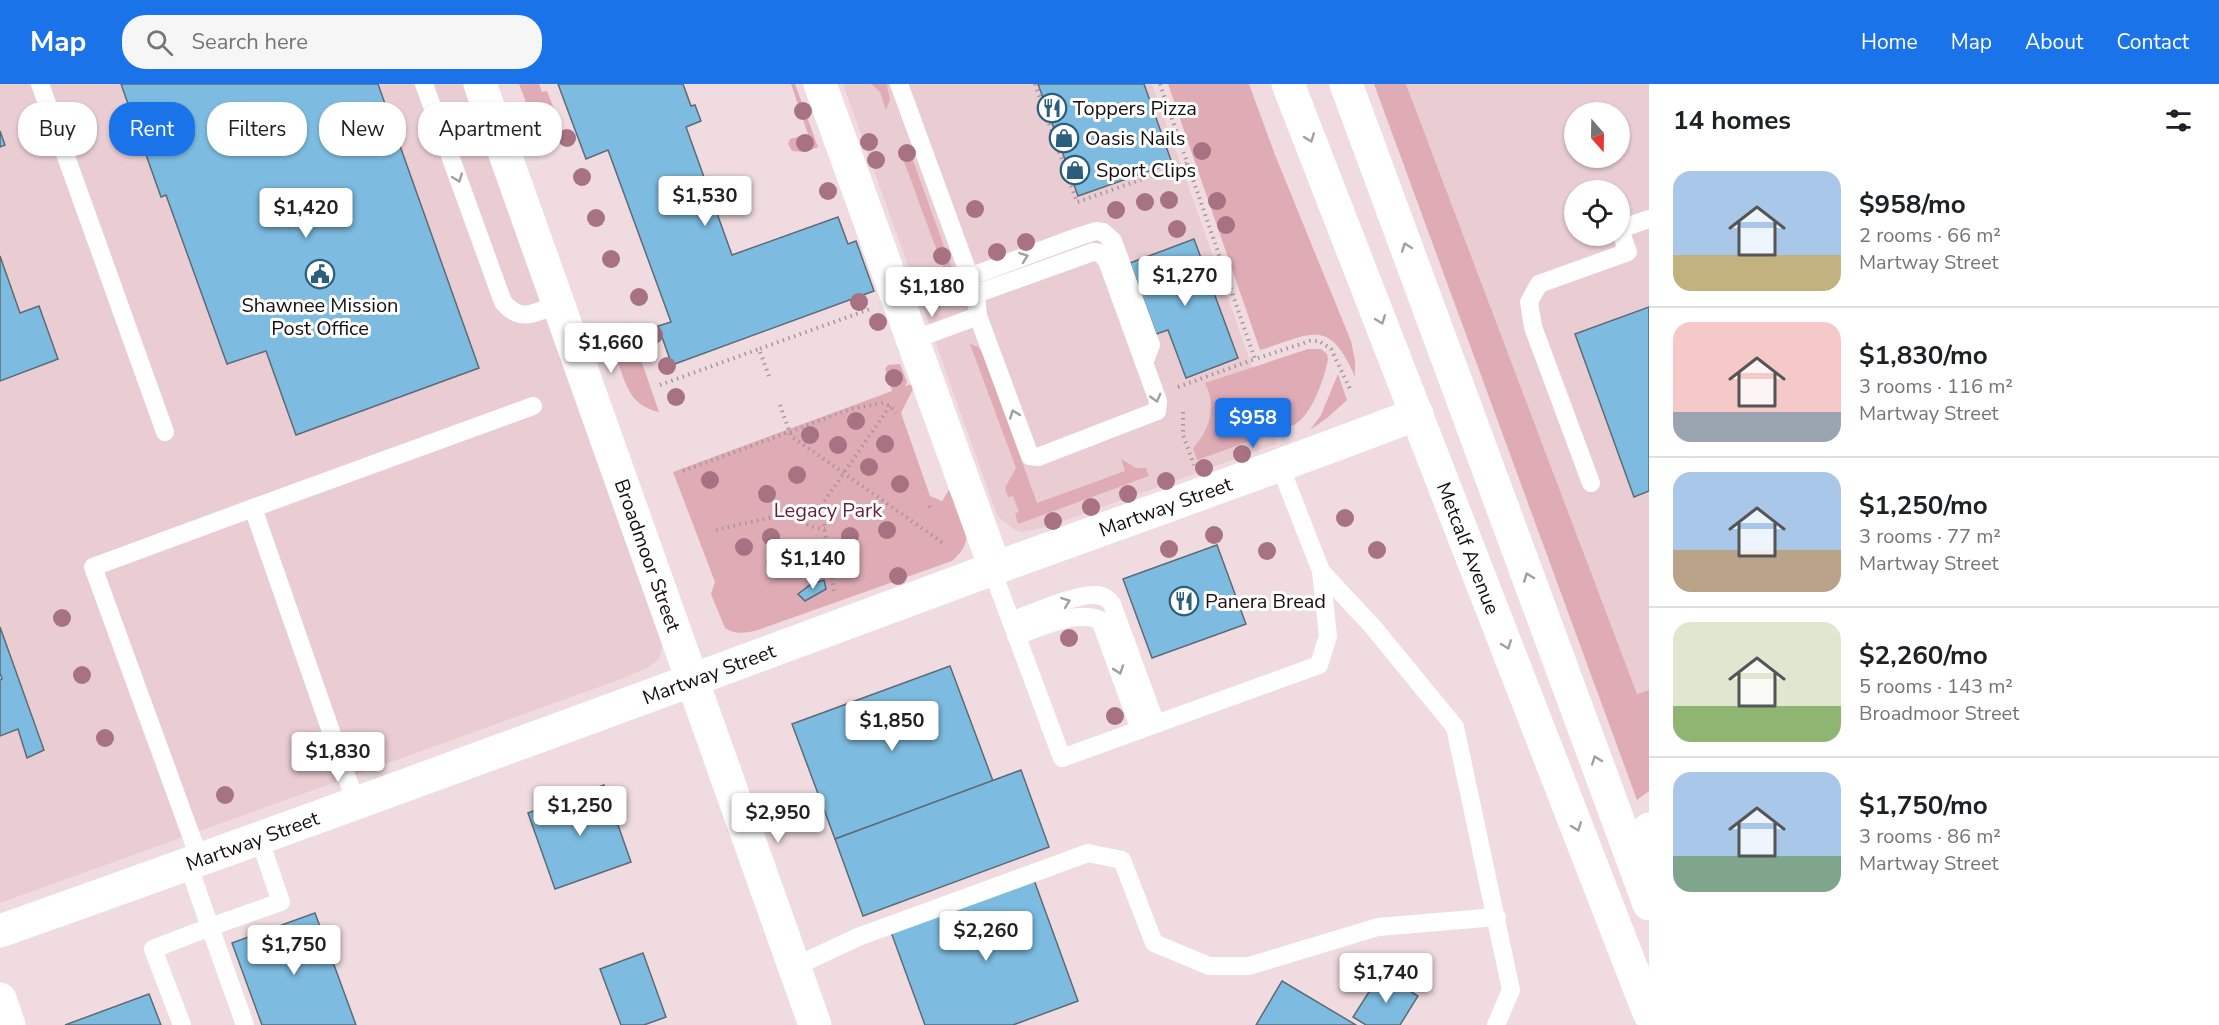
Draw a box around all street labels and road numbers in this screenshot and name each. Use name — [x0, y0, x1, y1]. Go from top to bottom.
street label: Martway Street — [1095, 470, 1236, 543]
street label: Broadmoor Street — [608, 475, 688, 636]
street label: Metcalf Avenue — [1430, 478, 1506, 618]
street label: Martway Street — [639, 637, 780, 711]
street label: Martway Street — [182, 804, 324, 877]

